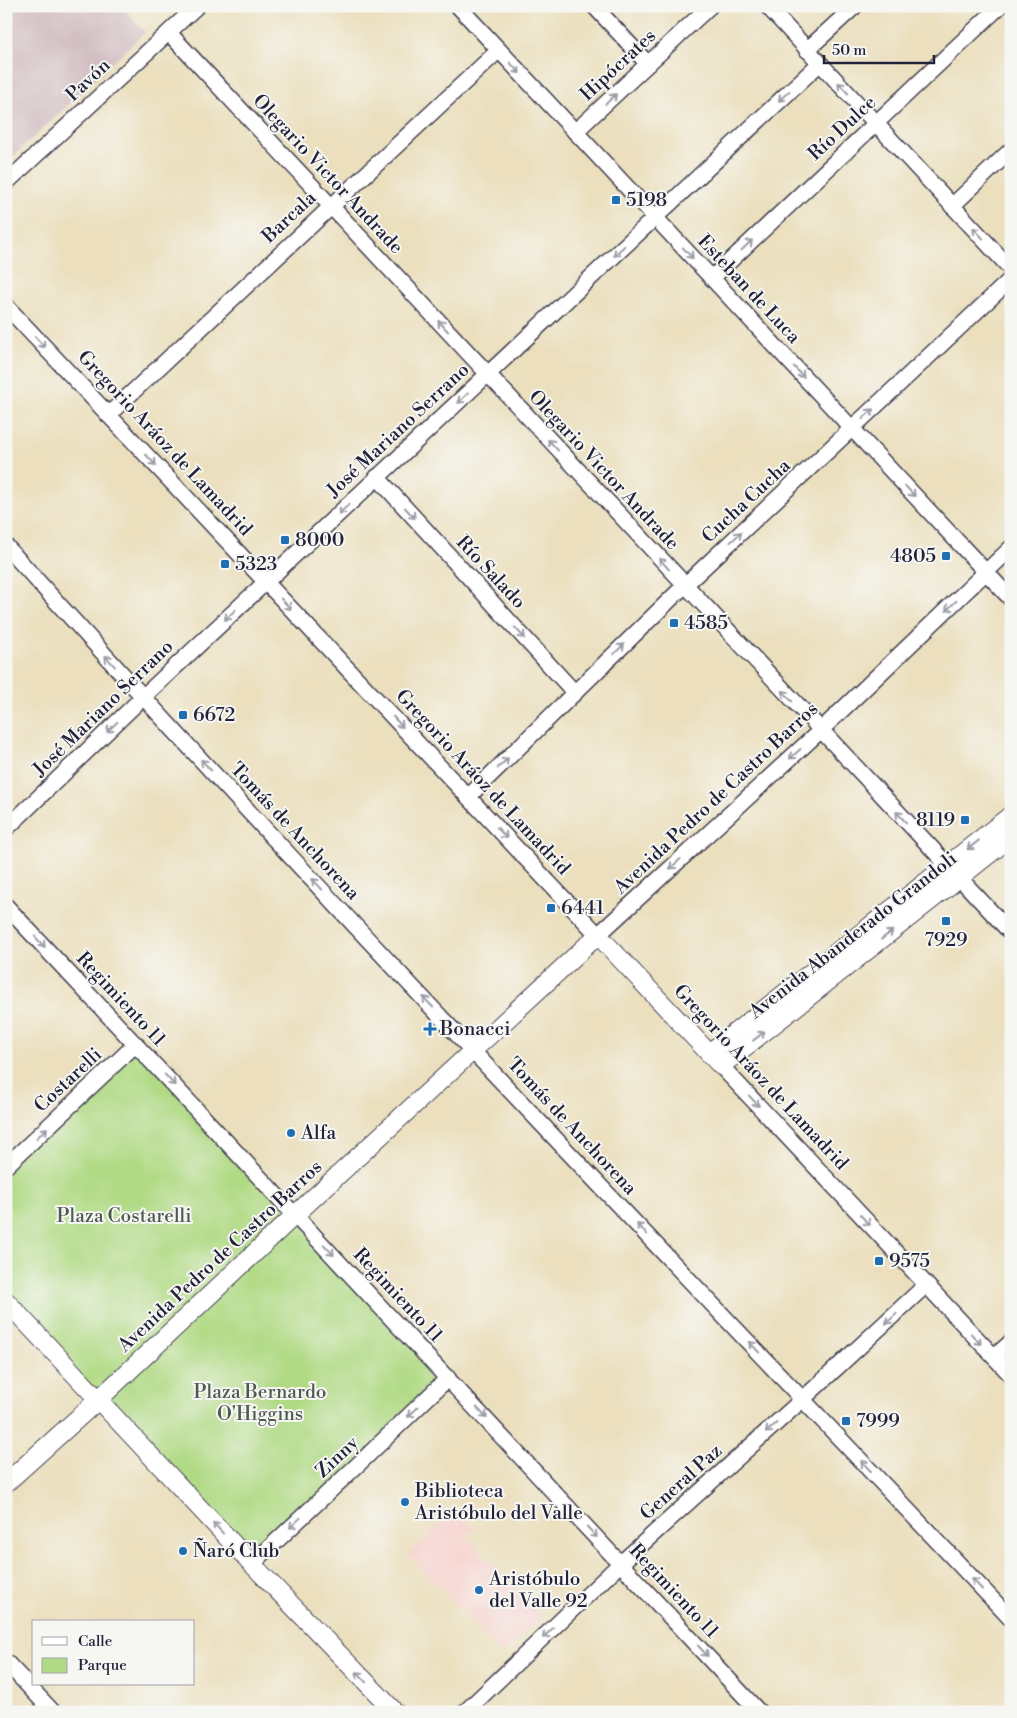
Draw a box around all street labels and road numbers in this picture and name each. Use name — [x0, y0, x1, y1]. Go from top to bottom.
street label: Hipócrates — [575, 24, 661, 106]
street label: Pavón — [61, 53, 115, 107]
street label: Olegario Victor Andrade — [248, 89, 408, 259]
street label: Río Dulce — [803, 90, 881, 166]
street label: Barcala — [256, 186, 321, 249]
street label: Esteban de Luca — [692, 229, 806, 349]
street label: Gregorio Aráoz de Lamadrid — [73, 345, 258, 541]
street label: José Mariano Serrano — [321, 358, 474, 503]
street label: Olegario Victor Andrade — [524, 385, 684, 555]
street label: Cucha Cucha — [697, 454, 796, 548]
street label: Río Salado — [451, 530, 531, 614]
street label: José Mariano Serrano — [27, 635, 178, 782]
street label: Gregorio Aráoz de Lamadrid — [391, 684, 576, 880]
street label: Avenida Pedro de Castro Barros — [608, 697, 823, 900]
street label: Tomás de Anchorena — [225, 757, 365, 905]
street label: Avenida Abanderado Grandoli — [743, 846, 962, 1024]
street label: Regimiento 11 — [71, 947, 171, 1051]
street label: Gregorio Aráoz de Lamadrid — [669, 979, 854, 1175]
street label: Costarelli — [29, 1043, 107, 1117]
street label: Tomás de Anchorena — [502, 1052, 642, 1200]
street label: Avenida Pedro de Castro Barros — [112, 1155, 327, 1358]
street label: Regimiento 11 — [348, 1243, 448, 1347]
street label: Zinny — [310, 1431, 364, 1483]
street label: General Paz — [635, 1439, 727, 1525]
street label: Regimiento 11 — [624, 1539, 724, 1643]

